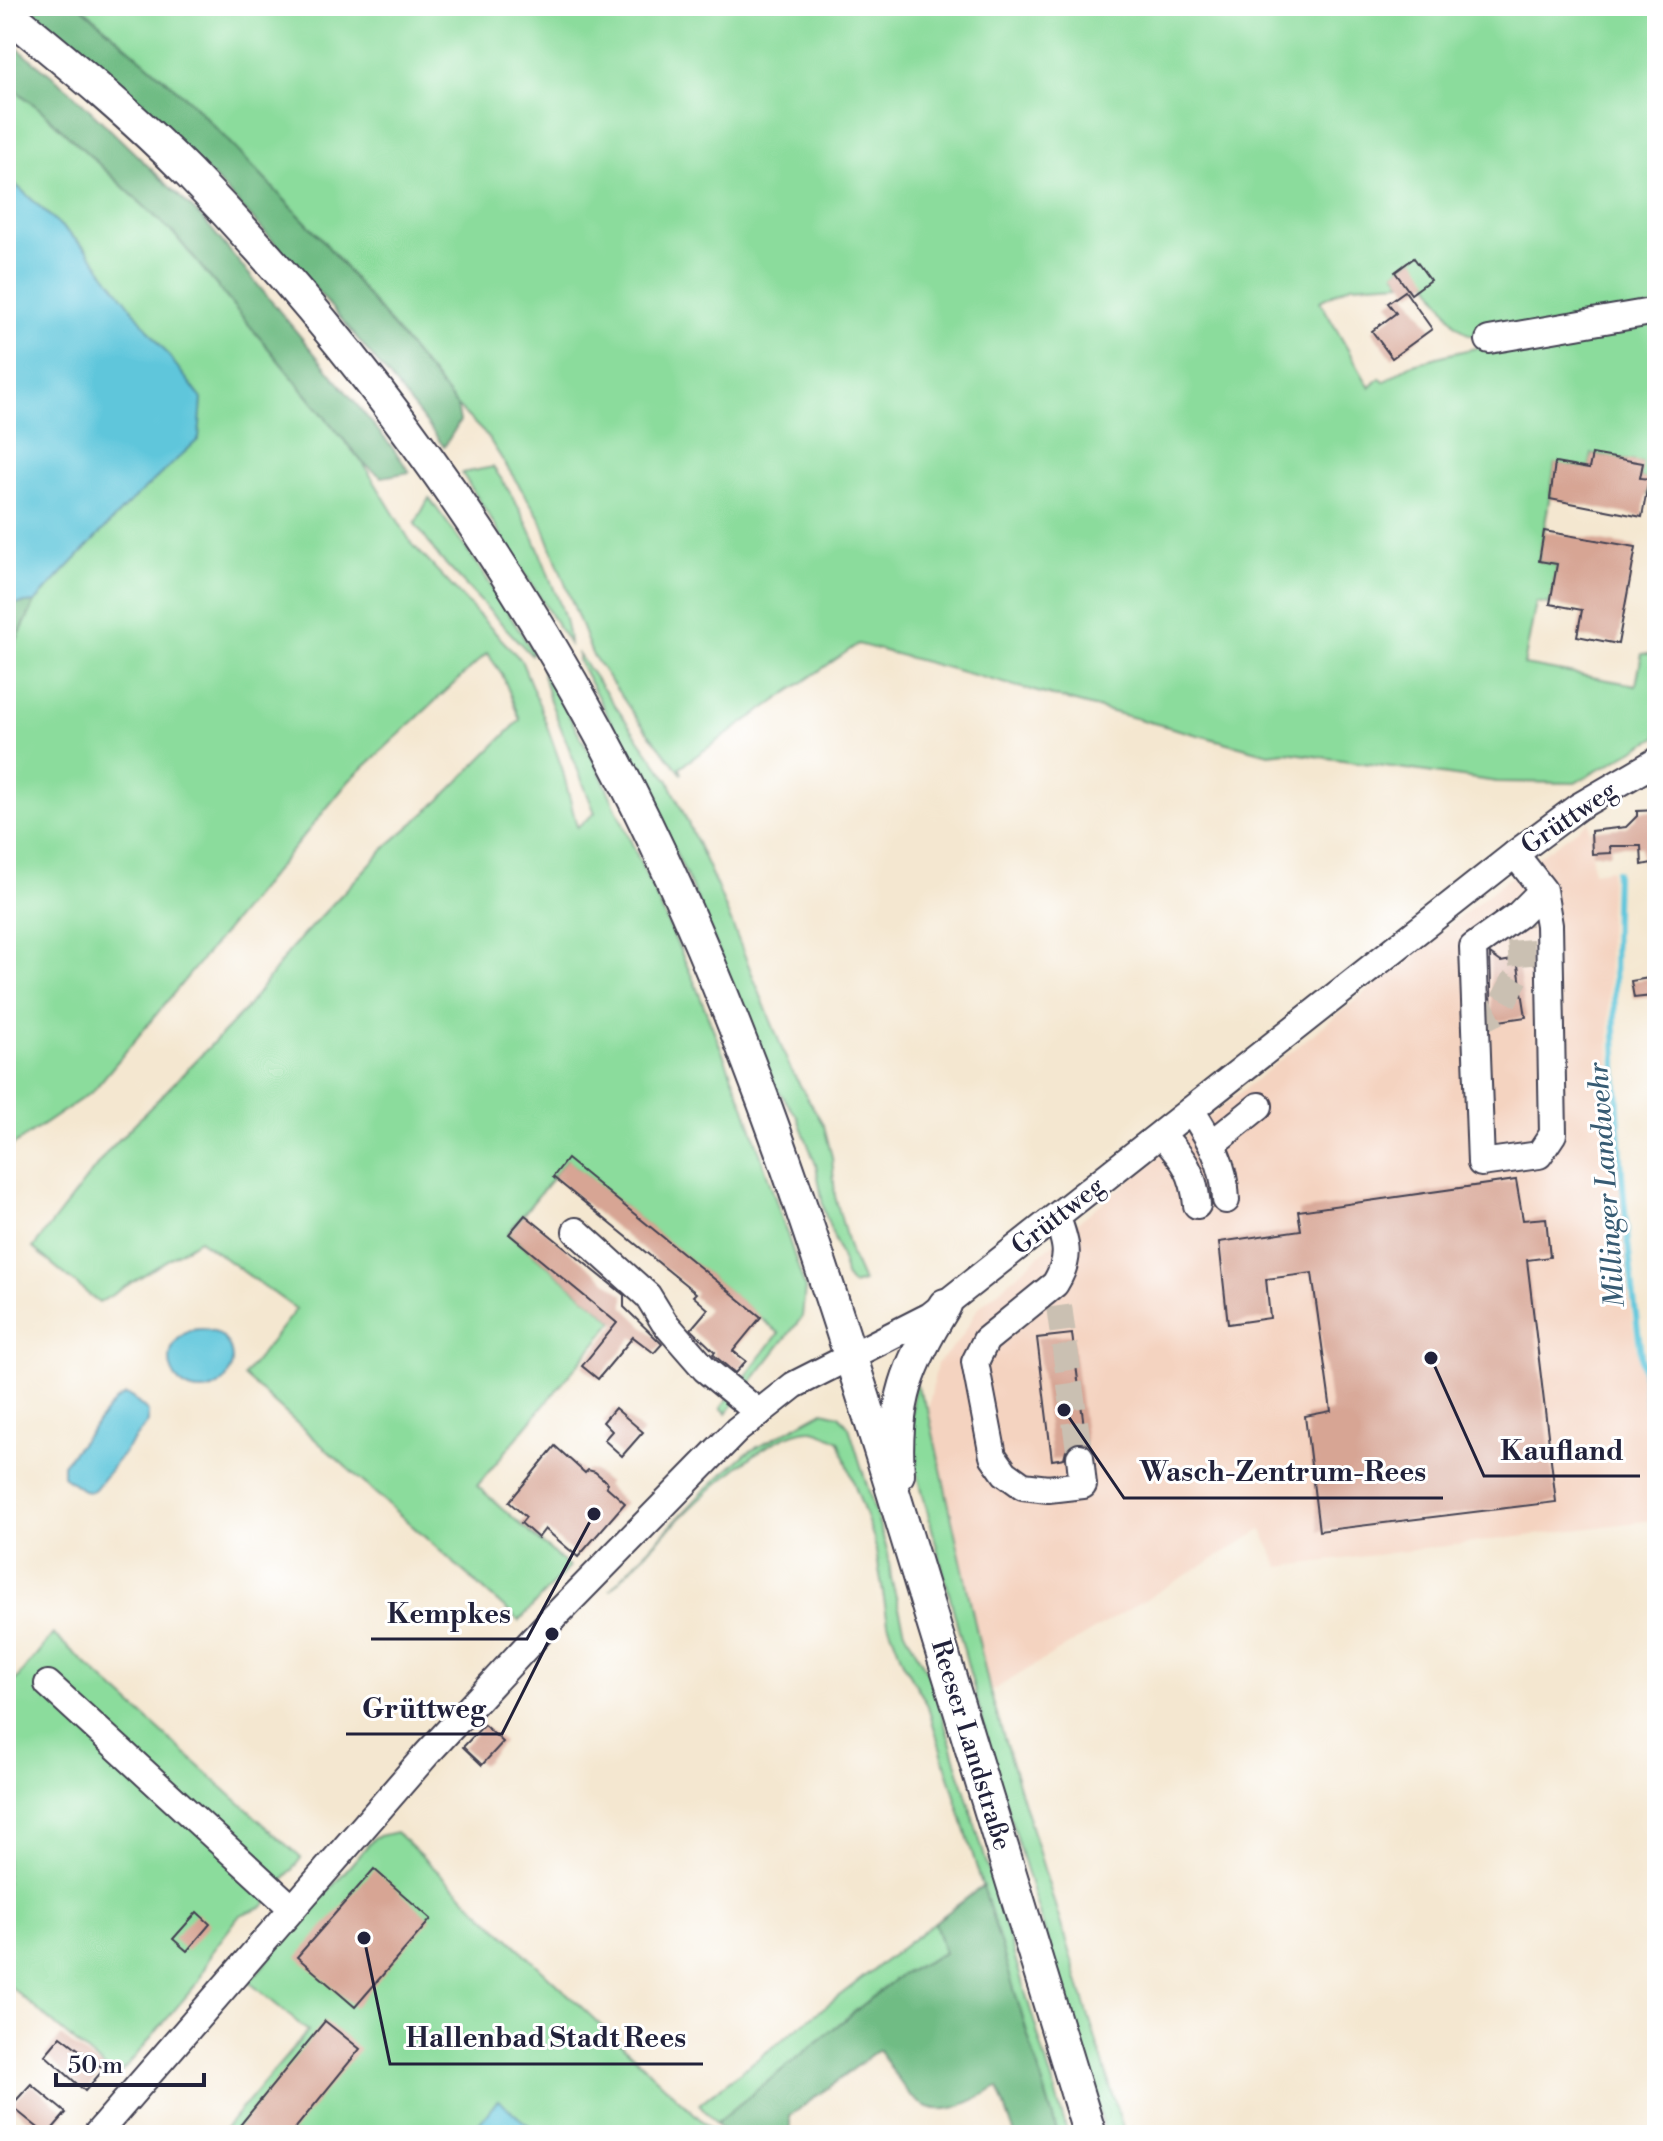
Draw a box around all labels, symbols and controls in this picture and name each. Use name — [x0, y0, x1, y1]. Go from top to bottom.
street label: Grüttweg — [1515, 774, 1623, 862]
water label: Millinger Landwehr — [1581, 1060, 1633, 1309]
street label: Grüttweg — [1005, 1170, 1111, 1262]
callout: Kaufland — [1484, 1424, 1640, 1476]
text: Kaufland — [1500, 1434, 1624, 1469]
callout: Wasch-Zentrum-Rees — [1124, 1446, 1443, 1498]
text: Wasch-Zentrum-Rees — [1139, 1455, 1426, 1490]
callout: Kempkes — [371, 1587, 527, 1639]
text: Kempkes — [387, 1597, 511, 1632]
street label: Reeser Landstraße — [924, 1636, 1018, 1854]
callout: Grüttweg — [346, 1682, 502, 1734]
text: Grüttweg — [362, 1692, 487, 1727]
callout: Hallenbad Stadt Rees — [390, 2012, 703, 2064]
text: Hallenbad Stadt Rees — [406, 2021, 686, 2056]
scale bar — [56, 2037, 204, 2087]
text: 50 m — [68, 2051, 123, 2081]

